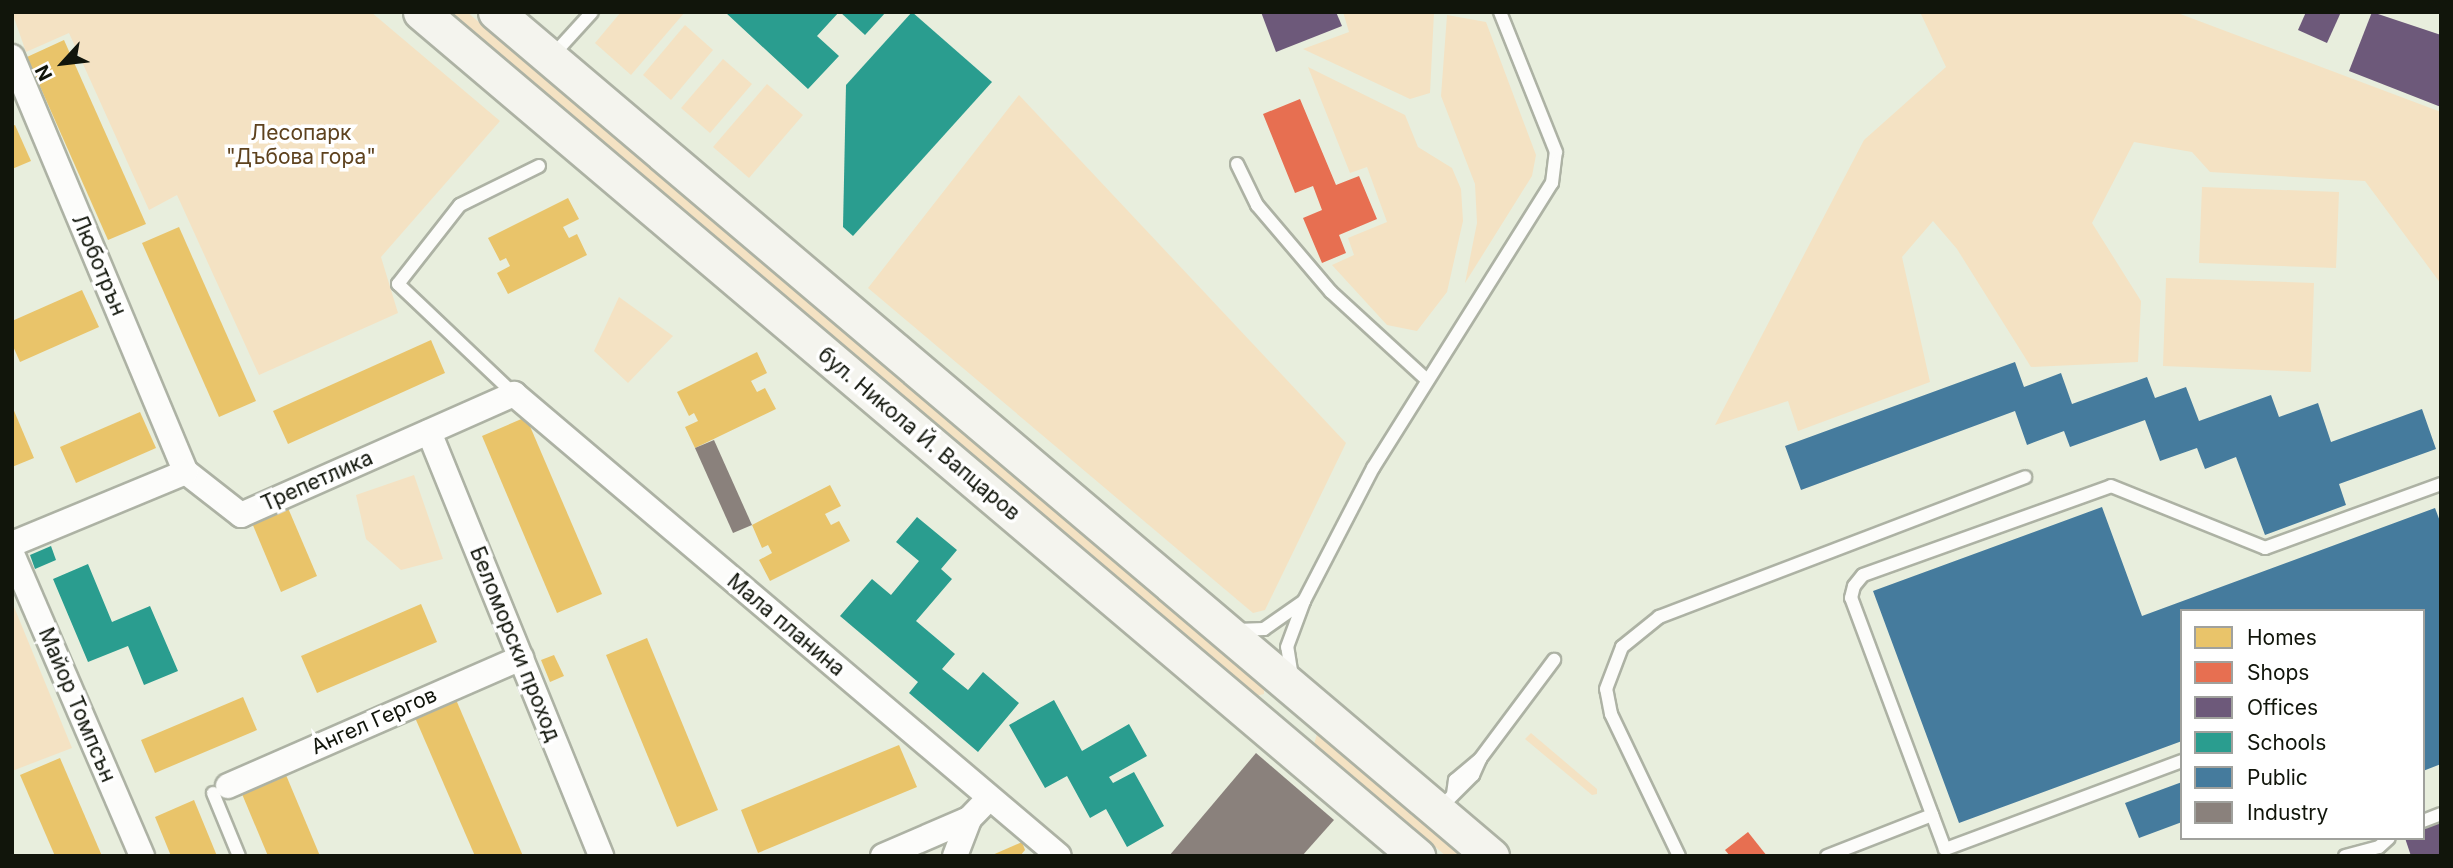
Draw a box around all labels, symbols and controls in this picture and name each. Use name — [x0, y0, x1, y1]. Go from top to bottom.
north arrow — [28, 28, 98, 98]
text: N — [30, 61, 57, 84]
park label: Лесопарк "Дъбова гора" — [226, 120, 376, 170]
street label: Люботрън — [66, 211, 132, 319]
street label: бул. Никола Й. Вапцаров — [813, 342, 1025, 526]
street label: Трепетлика — [257, 445, 377, 517]
street label: Беломорски проход — [464, 543, 566, 745]
street label: Мала планина — [722, 568, 850, 682]
legend — [2180, 609, 2425, 840]
street label: Майор Томпсън — [33, 624, 121, 786]
text: Homes — [2247, 625, 2317, 650]
text: Shops — [2247, 660, 2309, 685]
street label: Ангел Гергов — [307, 682, 441, 760]
text: Offices — [2247, 695, 2318, 720]
text: Schools — [2247, 730, 2326, 755]
text: Public — [2247, 765, 2308, 790]
text: Industry — [2247, 800, 2328, 825]

